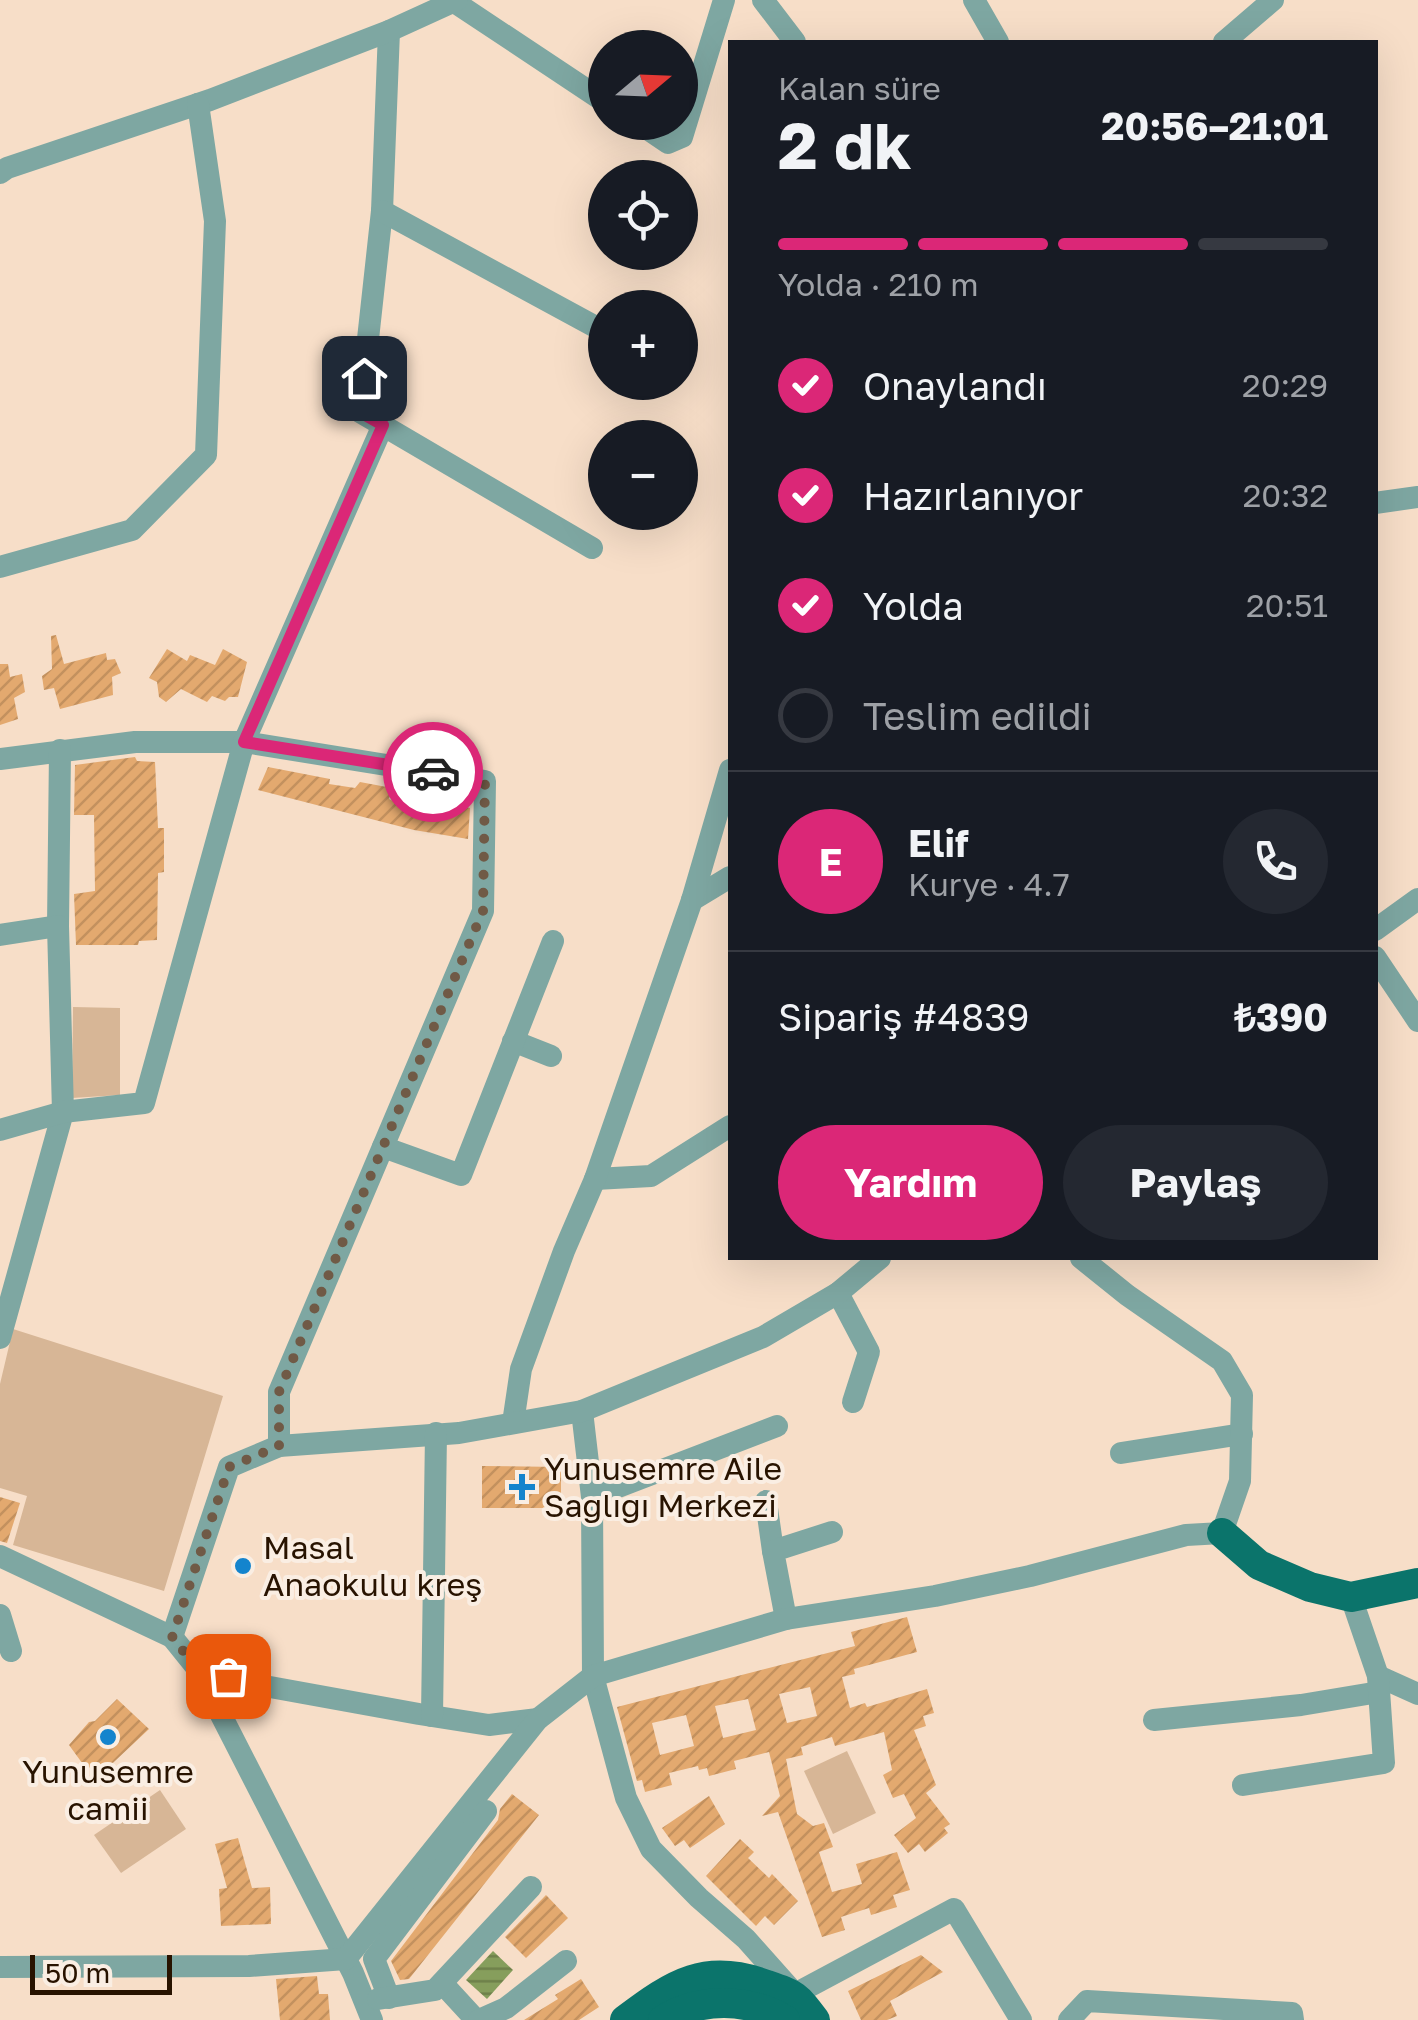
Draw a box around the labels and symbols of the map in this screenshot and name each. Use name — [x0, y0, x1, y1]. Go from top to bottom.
north arrow — [588, 30, 698, 140]
pin — [322, 336, 407, 421]
courier — [383, 722, 483, 822]
place label: Yunusemre Aile Sağlığı Merkezi — [544, 1449, 782, 1524]
marker: Yunusemre Aile Sağlığı Merkezi — [509, 1474, 535, 1500]
place label: Masal Anaokulu kreş — [263, 1528, 482, 1603]
marker: Masal Anaokulu kreş — [232, 1555, 254, 1577]
pin — [186, 1634, 271, 1719]
marker: Yunusemre camii — [97, 1726, 119, 1748]
place label: Yunusemre camii — [22, 1752, 194, 1827]
scale bar — [30, 1950, 172, 1994]

